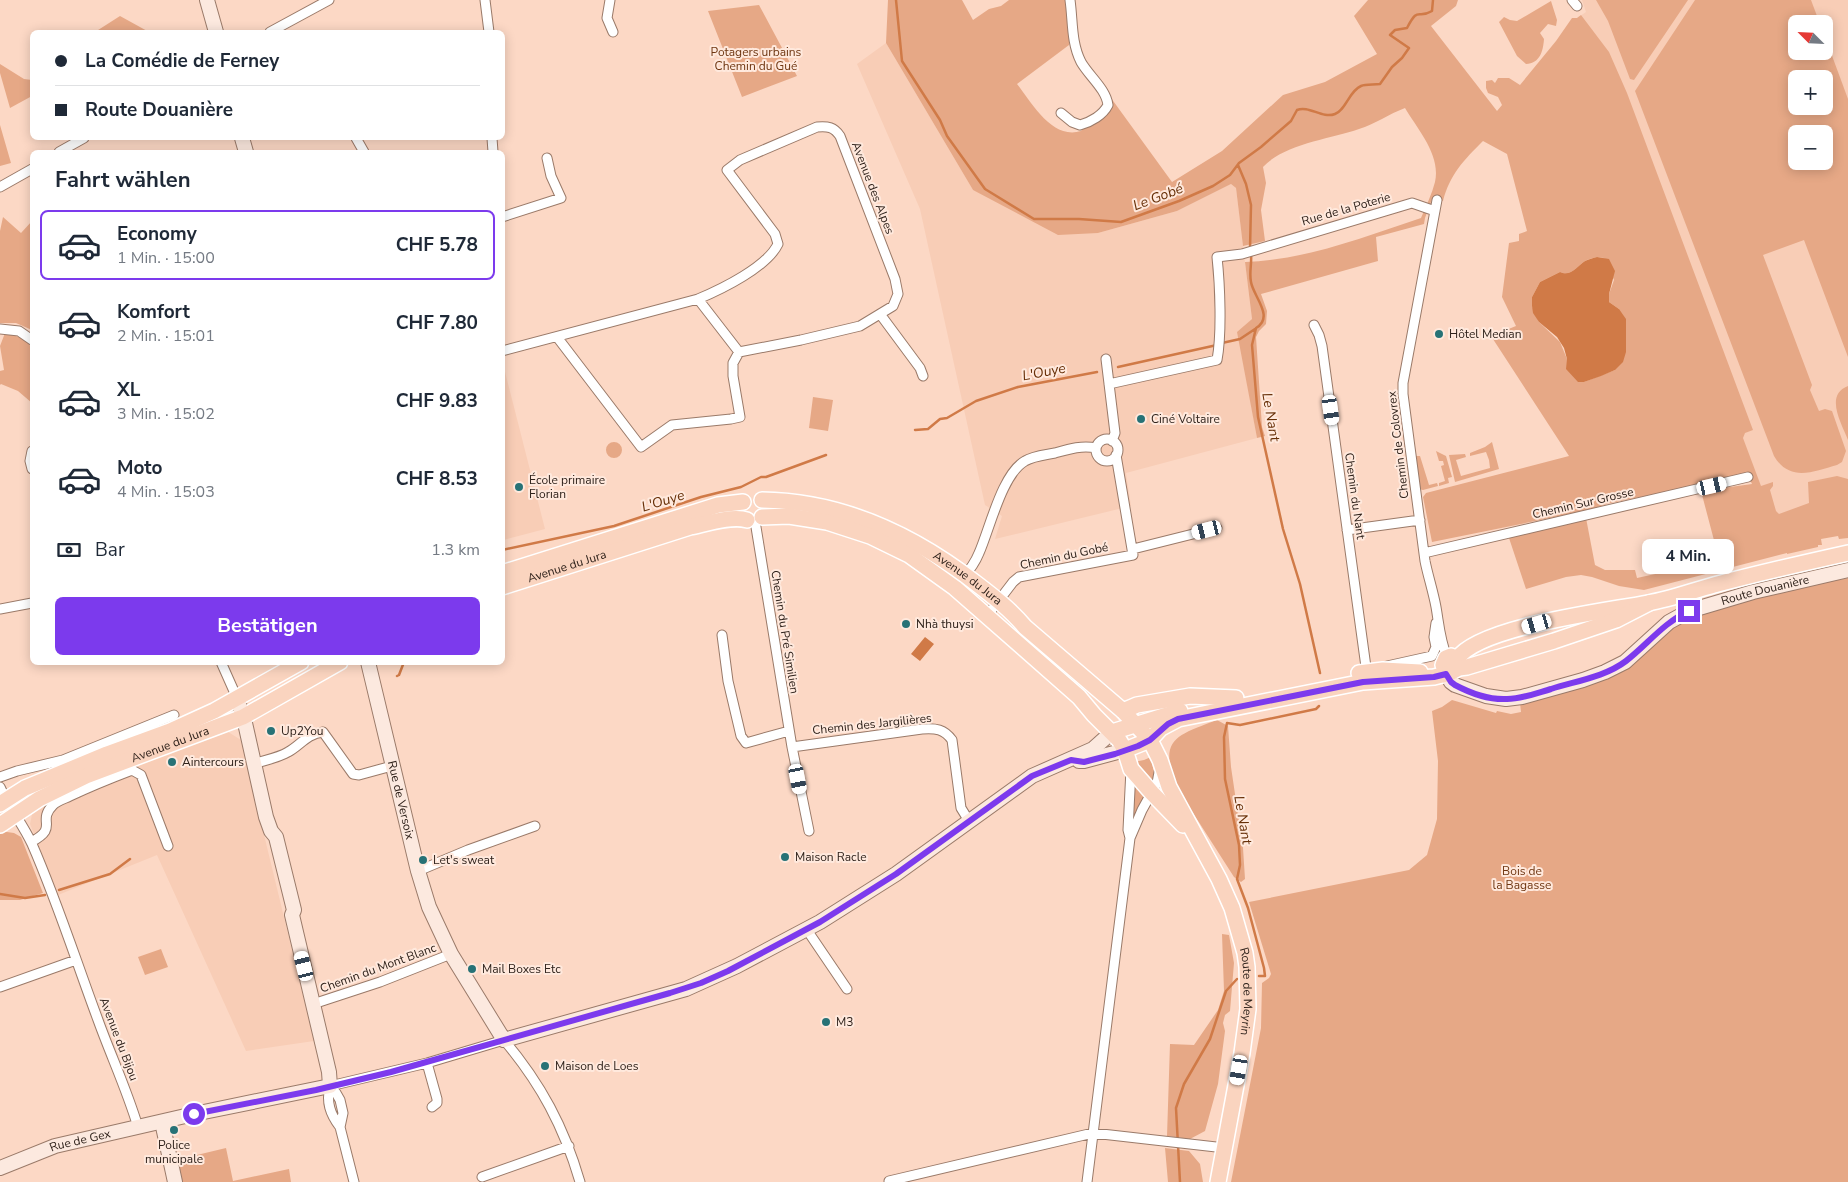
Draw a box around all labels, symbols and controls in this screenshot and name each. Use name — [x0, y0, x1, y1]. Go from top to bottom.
north arrow — [1788, 15, 1832, 60]
map controls — [1788, 15, 1833, 170]
park label: Potagers urbains Chemin du Gué — [711, 44, 802, 74]
text: La Comédie de Ferney — [85, 48, 279, 74]
button: + — [1788, 70, 1833, 115]
text: Route Douanière — [85, 97, 233, 123]
button: − — [1788, 125, 1833, 170]
street label: Avenue des Alpes — [848, 140, 898, 237]
text: Fahrt wählen — [55, 165, 191, 195]
water label: Le Gobé — [1130, 179, 1186, 215]
street label: Rue de la Poterie — [1300, 189, 1392, 229]
text: Economy — [117, 221, 197, 247]
icon: car — [57, 223, 102, 268]
text: CHF 5.78 — [396, 232, 478, 258]
text: 1 Min. · 15:00 — [117, 247, 215, 269]
text: Komfort — [117, 299, 190, 325]
icon: car — [57, 301, 102, 346]
text: CHF 7.80 — [396, 310, 478, 336]
text: 2 Min. · 15:01 — [117, 325, 215, 347]
place label: Hôtel Median — [1449, 326, 1522, 342]
marker: Hôtel Median — [1433, 328, 1445, 340]
water label: L'Ouye — [1021, 358, 1068, 386]
text: XL — [117, 377, 140, 403]
icon: car — [57, 379, 102, 424]
text: CHF 9.83 — [396, 388, 478, 414]
street label: Chemin de Colovrex — [1383, 390, 1413, 500]
water label: Le Nant — [1257, 391, 1285, 444]
car — [1321, 394, 1340, 426]
text: 3 Min. · 15:02 — [117, 403, 215, 425]
place label: Ciné Voltaire — [1151, 411, 1220, 427]
marker: Ciné Voltaire — [1135, 413, 1147, 425]
street label: Chemin du Nant — [1341, 452, 1369, 541]
text: Moto — [117, 455, 163, 481]
icon: car — [57, 457, 102, 502]
text: CHF 8.53 — [396, 466, 478, 492]
place label: École primaire Florian — [529, 472, 605, 502]
car — [1695, 475, 1728, 497]
text: 4 Min. · 15:03 — [117, 481, 215, 503]
marker: École primaire Florian — [513, 481, 525, 493]
street label: Chemin Sur Grosse — [1531, 484, 1635, 522]
water label: L'Ouye — [639, 485, 687, 516]
car — [1190, 519, 1223, 541]
icon: cash — [55, 536, 83, 564]
text: Bar — [95, 537, 125, 563]
callout: 4 Min. — [1643, 538, 1735, 574]
text: 1.3 km — [431, 539, 480, 561]
street label: Chemin du Gobé — [1018, 539, 1110, 573]
text: 4 Min. — [1665, 545, 1711, 567]
street label: Avenue du Jura — [525, 546, 608, 586]
street label: Avenue du Jura — [930, 547, 1006, 609]
street label: Chemin du Pré Similien — [767, 569, 803, 695]
street label: Route Douanière — [1719, 571, 1811, 609]
button: Bestätigen — [55, 597, 480, 655]
route end — [1678, 600, 1700, 622]
car — [1520, 613, 1553, 635]
place label: Nhà thuysi — [916, 616, 974, 632]
marker: Nhà thuysi — [900, 618, 912, 630]
street label: Chemin des Jargilières — [812, 710, 933, 738]
street label: Avenue du Jura — [129, 722, 211, 766]
place label: Up2You — [281, 723, 324, 739]
marker: Up2You — [265, 725, 277, 737]
place label: Aintercours — [182, 754, 244, 770]
marker: Aintercours — [166, 756, 178, 768]
street label: Rue de Versoix — [384, 759, 418, 842]
car — [787, 763, 808, 795]
water label: Le Nant — [1229, 794, 1257, 847]
place label: Maison Racle — [795, 849, 867, 865]
marker: Maison Racle — [779, 851, 791, 863]
place label: Let's sweat — [433, 852, 495, 868]
marker: Let's sweat — [417, 854, 429, 866]
park label: Bois de la Bagasse — [1493, 863, 1551, 893]
street label: Chemin du Mont Blanc — [318, 939, 439, 996]
street label: Route de Meyrin — [1236, 945, 1256, 1036]
car — [293, 950, 314, 982]
place label: Mail Boxes Etc — [482, 961, 561, 977]
marker: Mail Boxes Etc — [466, 963, 478, 975]
street label: Avenue du Bijou — [96, 995, 142, 1083]
place label: M3 — [836, 1014, 853, 1030]
marker: M3 — [820, 1016, 832, 1028]
car — [1229, 1054, 1248, 1086]
place label: Maison de Loes — [555, 1058, 639, 1074]
marker: Maison de Loes — [539, 1060, 551, 1072]
route start — [183, 1103, 205, 1125]
marker: Police municipale — [168, 1124, 180, 1136]
street label: Rue de Gex — [47, 1125, 113, 1155]
place label: Police municipale — [145, 1137, 203, 1167]

